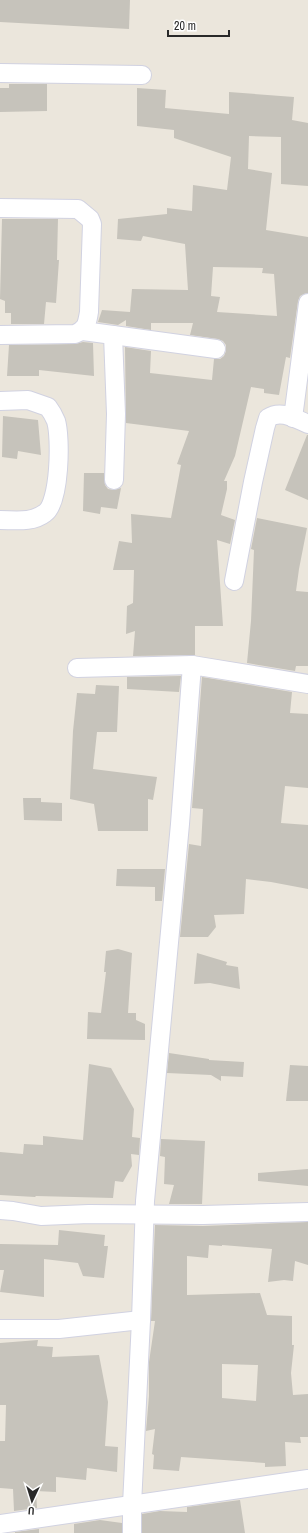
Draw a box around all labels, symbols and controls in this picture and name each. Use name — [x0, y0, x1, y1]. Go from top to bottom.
scale bar — [168, 12, 229, 38]
text: 20 m — [174, 18, 196, 34]
north arrow — [12, 1481, 52, 1521]
text: U — [28, 1504, 35, 1518]

